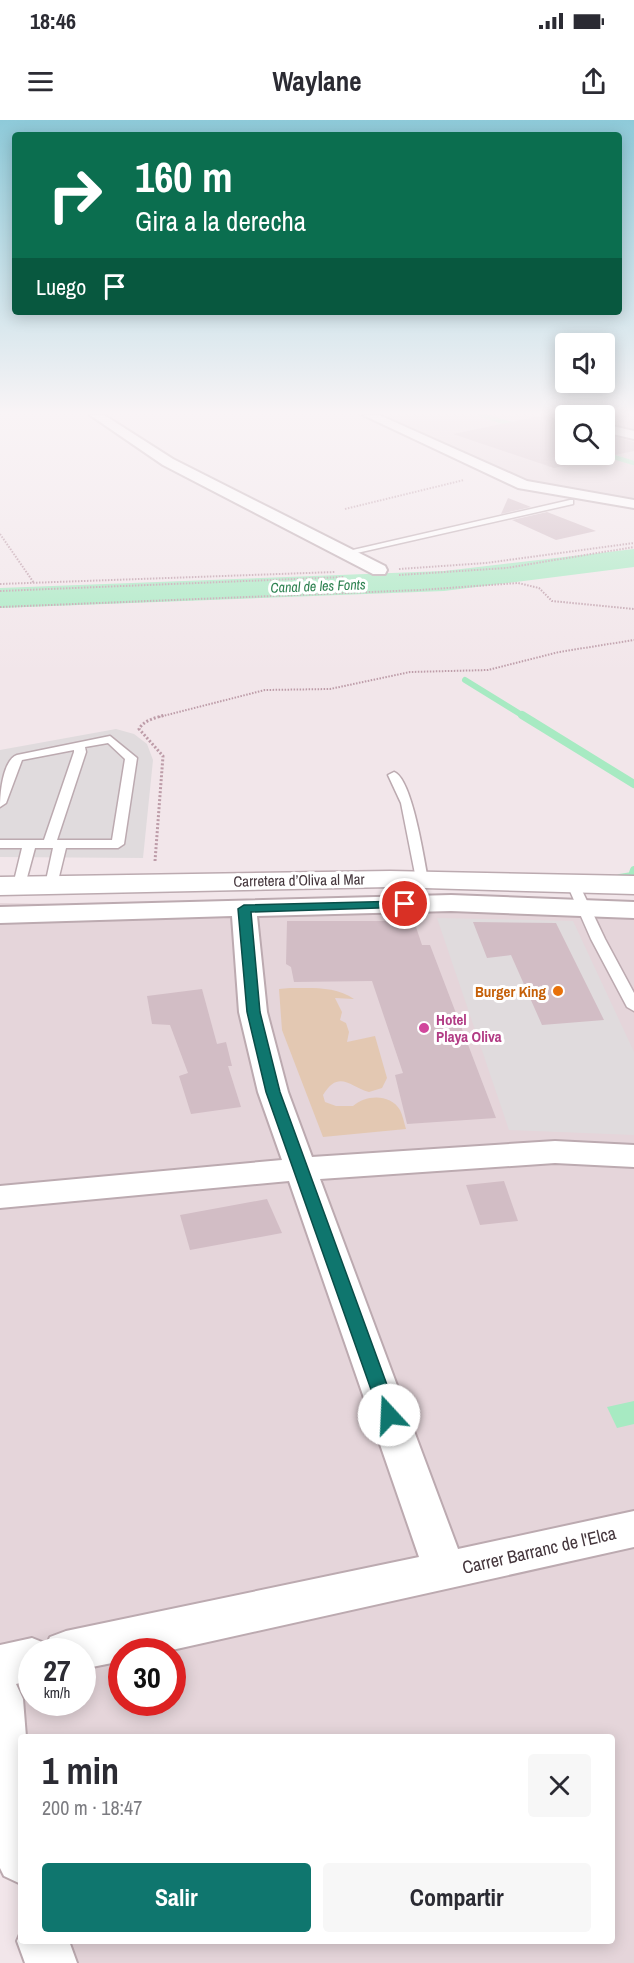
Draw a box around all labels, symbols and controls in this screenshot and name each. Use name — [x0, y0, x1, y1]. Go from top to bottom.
text: 18:46 — [30, 6, 76, 36]
text: Waylane — [272, 63, 362, 99]
icon: menu — [24, 65, 57, 98]
icon: share — [577, 65, 610, 98]
text: 160 m — [135, 149, 233, 205]
icon: right — [36, 156, 114, 234]
text: Gira a la derecha — [135, 203, 306, 239]
icon: arrive — [98, 270, 131, 303]
text: Luego — [36, 272, 86, 302]
map controls — [555, 333, 615, 465]
button: sound — [555, 333, 615, 393]
button: search — [555, 405, 615, 465]
water label: Canal de les Fonts — [270, 575, 366, 597]
street label: Carretera d’Oliva al Mar — [233, 868, 365, 892]
pin — [379, 878, 430, 929]
icon: arrive — [388, 887, 421, 920]
place label: Burger King — [475, 981, 546, 1002]
marker: Burger King — [551, 984, 565, 998]
place label: Hotel Playa Oliva — [436, 1009, 502, 1047]
marker: Hotel Playa Oliva — [417, 1021, 431, 1035]
position arrow — [357, 1383, 421, 1447]
street label: Carrer Barranc de l'Elca — [460, 1520, 618, 1580]
speed limit sign: 30 — [108, 1638, 186, 1716]
text: 27 — [43, 1650, 71, 1690]
text: km/h — [44, 1682, 70, 1703]
text: 1 min — [42, 1747, 119, 1795]
button: close — [528, 1754, 591, 1817]
text: 200 m · 18:47 — [42, 1794, 142, 1821]
button: Salir — [42, 1863, 311, 1932]
button: Compartir — [323, 1863, 591, 1932]

